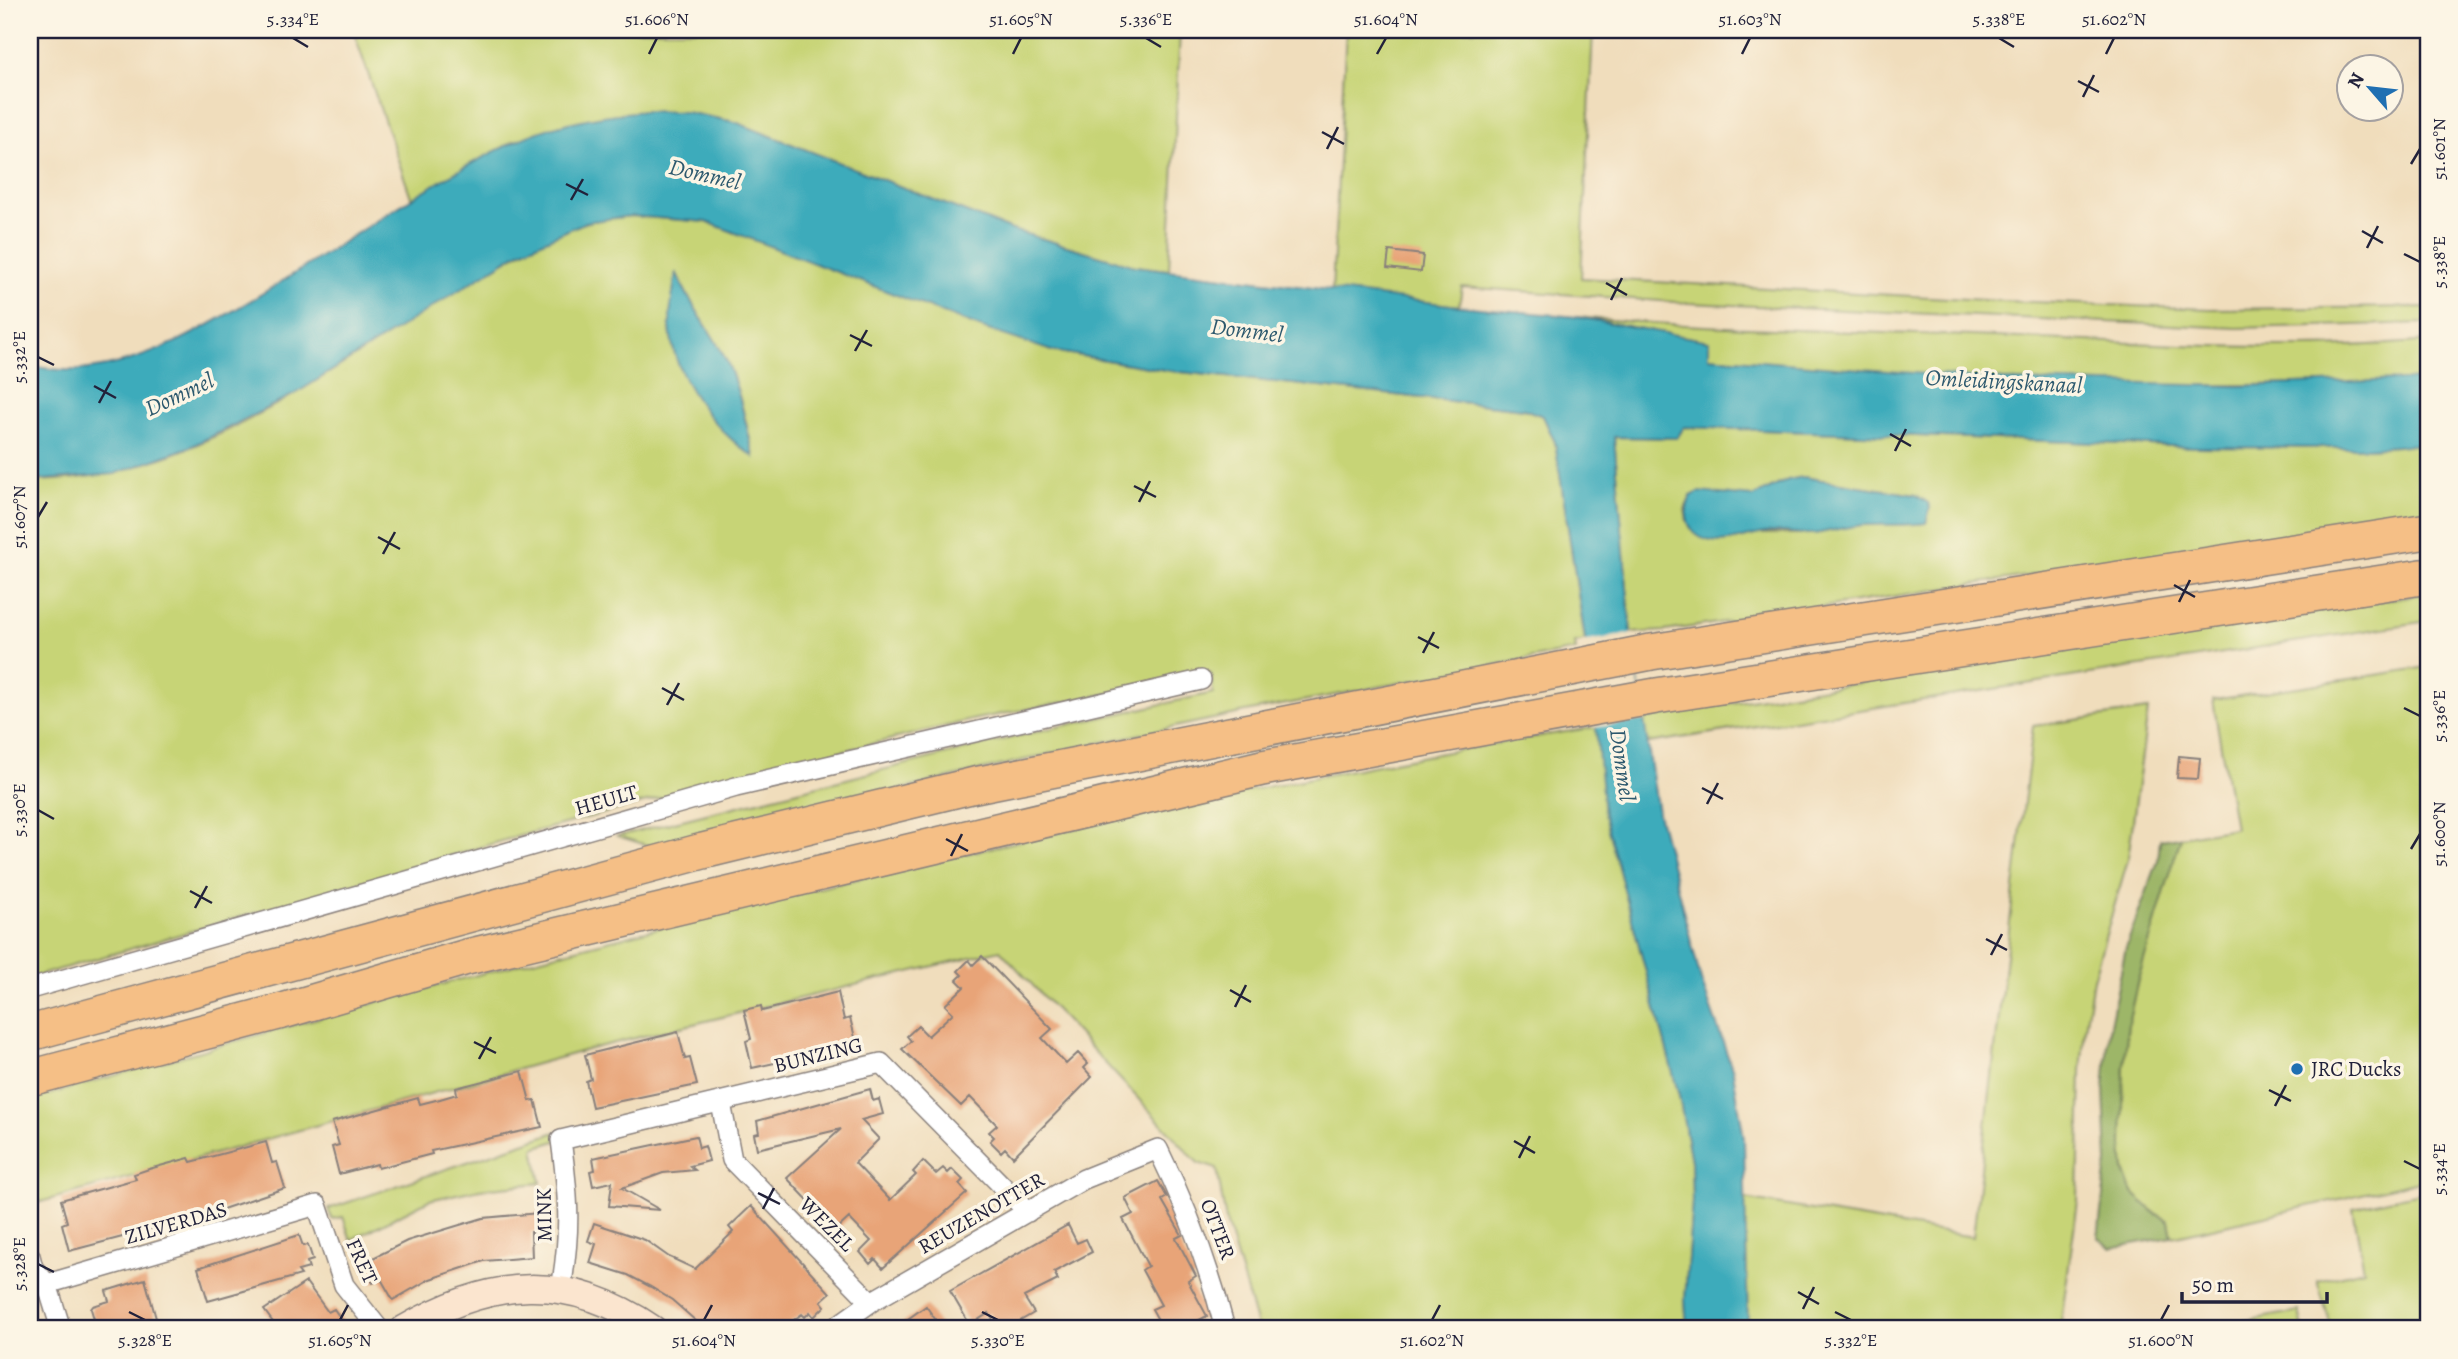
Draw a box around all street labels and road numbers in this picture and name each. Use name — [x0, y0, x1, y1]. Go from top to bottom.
street label: HEULT — [571, 778, 641, 822]
street label: BUNZING — [771, 1030, 865, 1080]
street label: REUZENOTTER — [913, 1165, 1049, 1261]
street label: MINK — [530, 1188, 558, 1242]
street label: WEZEL — [793, 1190, 861, 1258]
street label: ZILVERDAS — [122, 1195, 230, 1251]
street label: OTTER — [1194, 1195, 1242, 1263]
street label: FRET — [339, 1234, 385, 1289]

